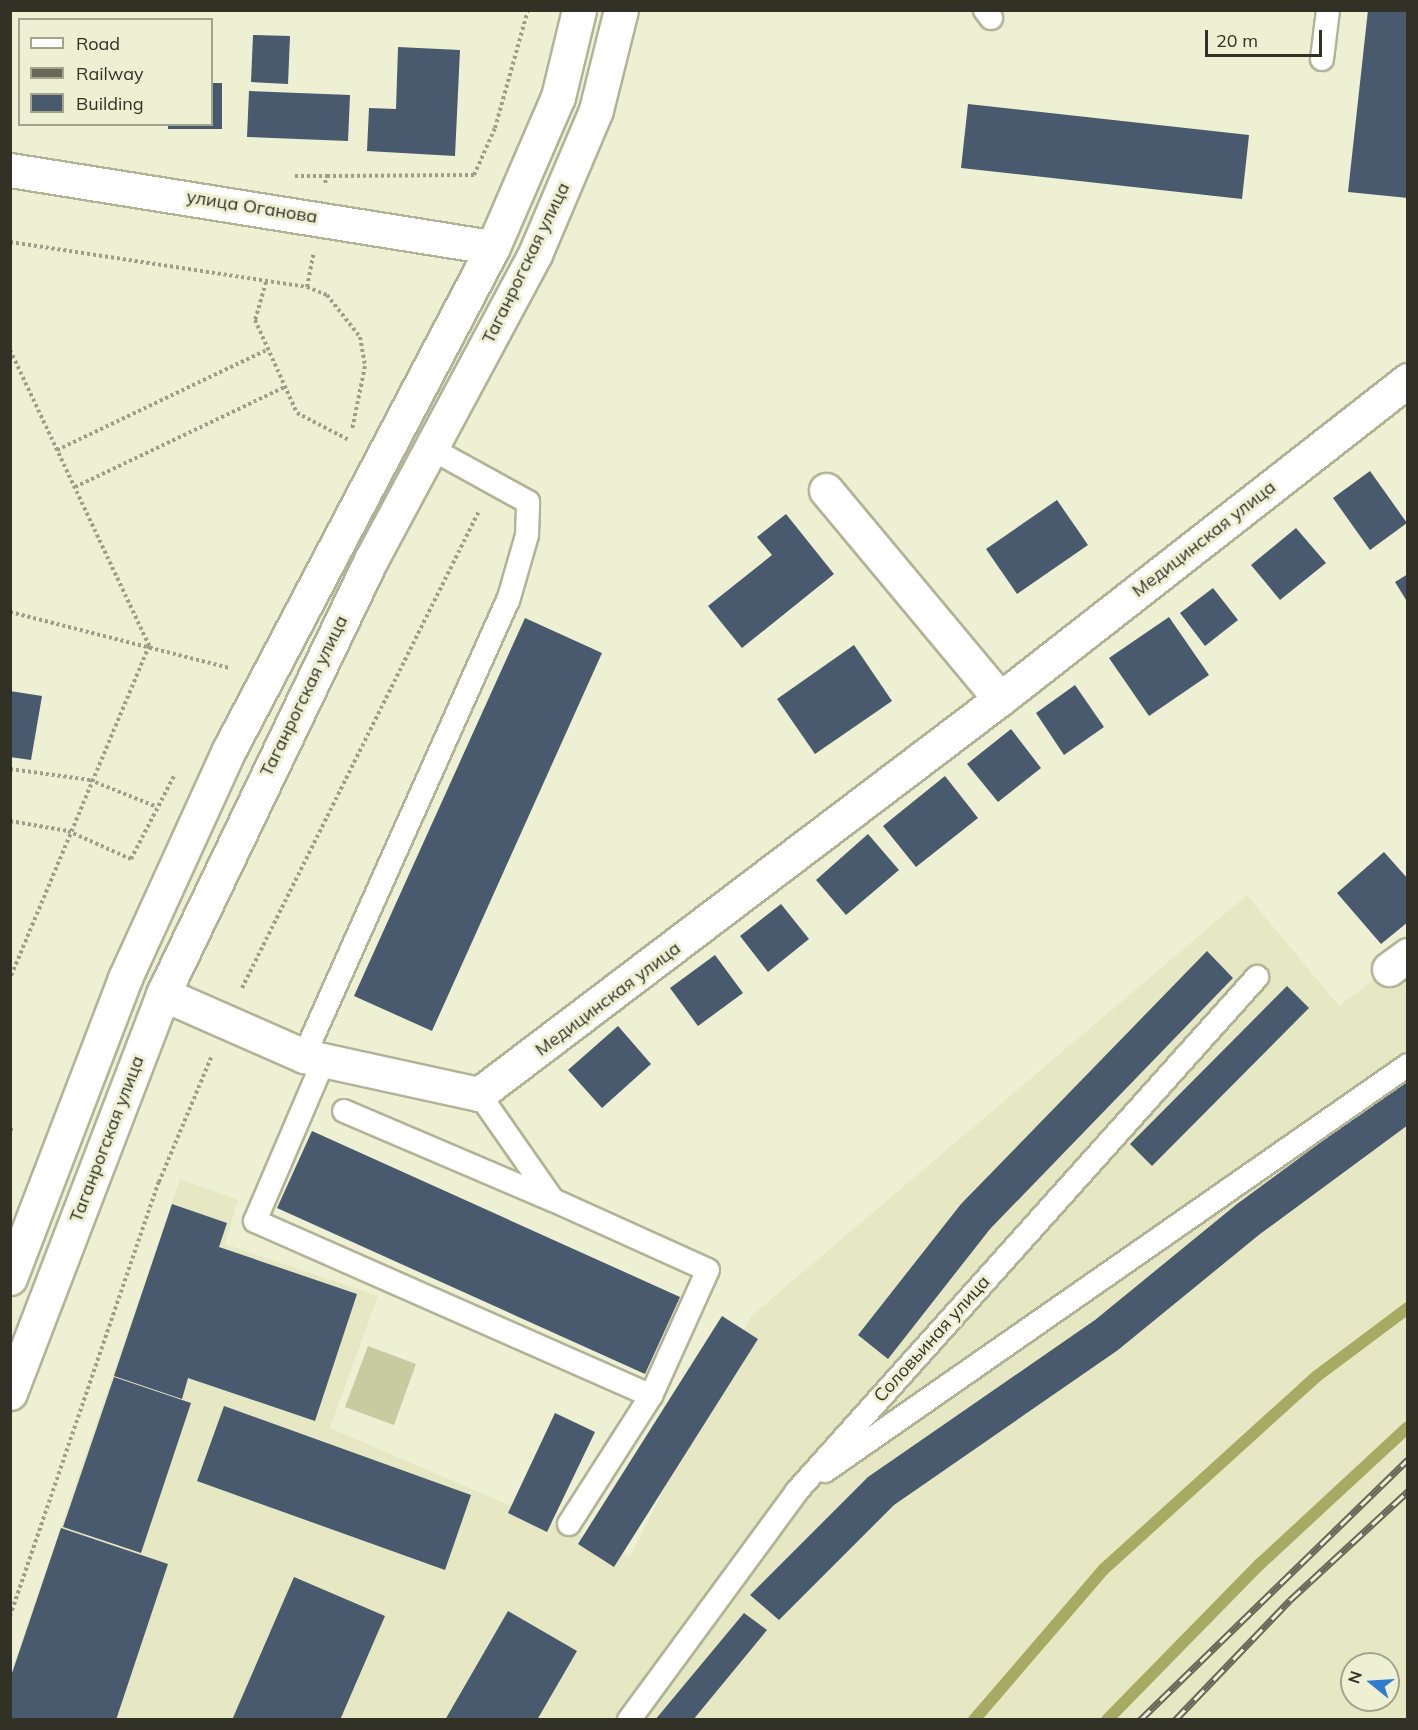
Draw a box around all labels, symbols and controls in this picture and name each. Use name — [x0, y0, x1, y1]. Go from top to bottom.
legend — [18, 18, 213, 126]
scale bar — [1208, 18, 1325, 56]
text: 20 m — [1216, 29, 1258, 52]
text: Road — [76, 32, 120, 55]
text: Railway — [76, 62, 144, 85]
text: Building — [76, 92, 144, 115]
street label: Таганрогская улица — [478, 179, 574, 347]
street label: улица Оганова — [185, 186, 319, 228]
street label: Медицинская улица — [1128, 476, 1280, 602]
street label: Таганрогская улица — [256, 612, 352, 780]
street label: Медицинская улица — [531, 937, 685, 1061]
street label: Таганрогская улица — [65, 1053, 149, 1225]
street label: Соловьиная улица — [869, 1271, 995, 1407]
north arrow — [1340, 1652, 1400, 1712]
text: N — [1343, 1668, 1366, 1686]

